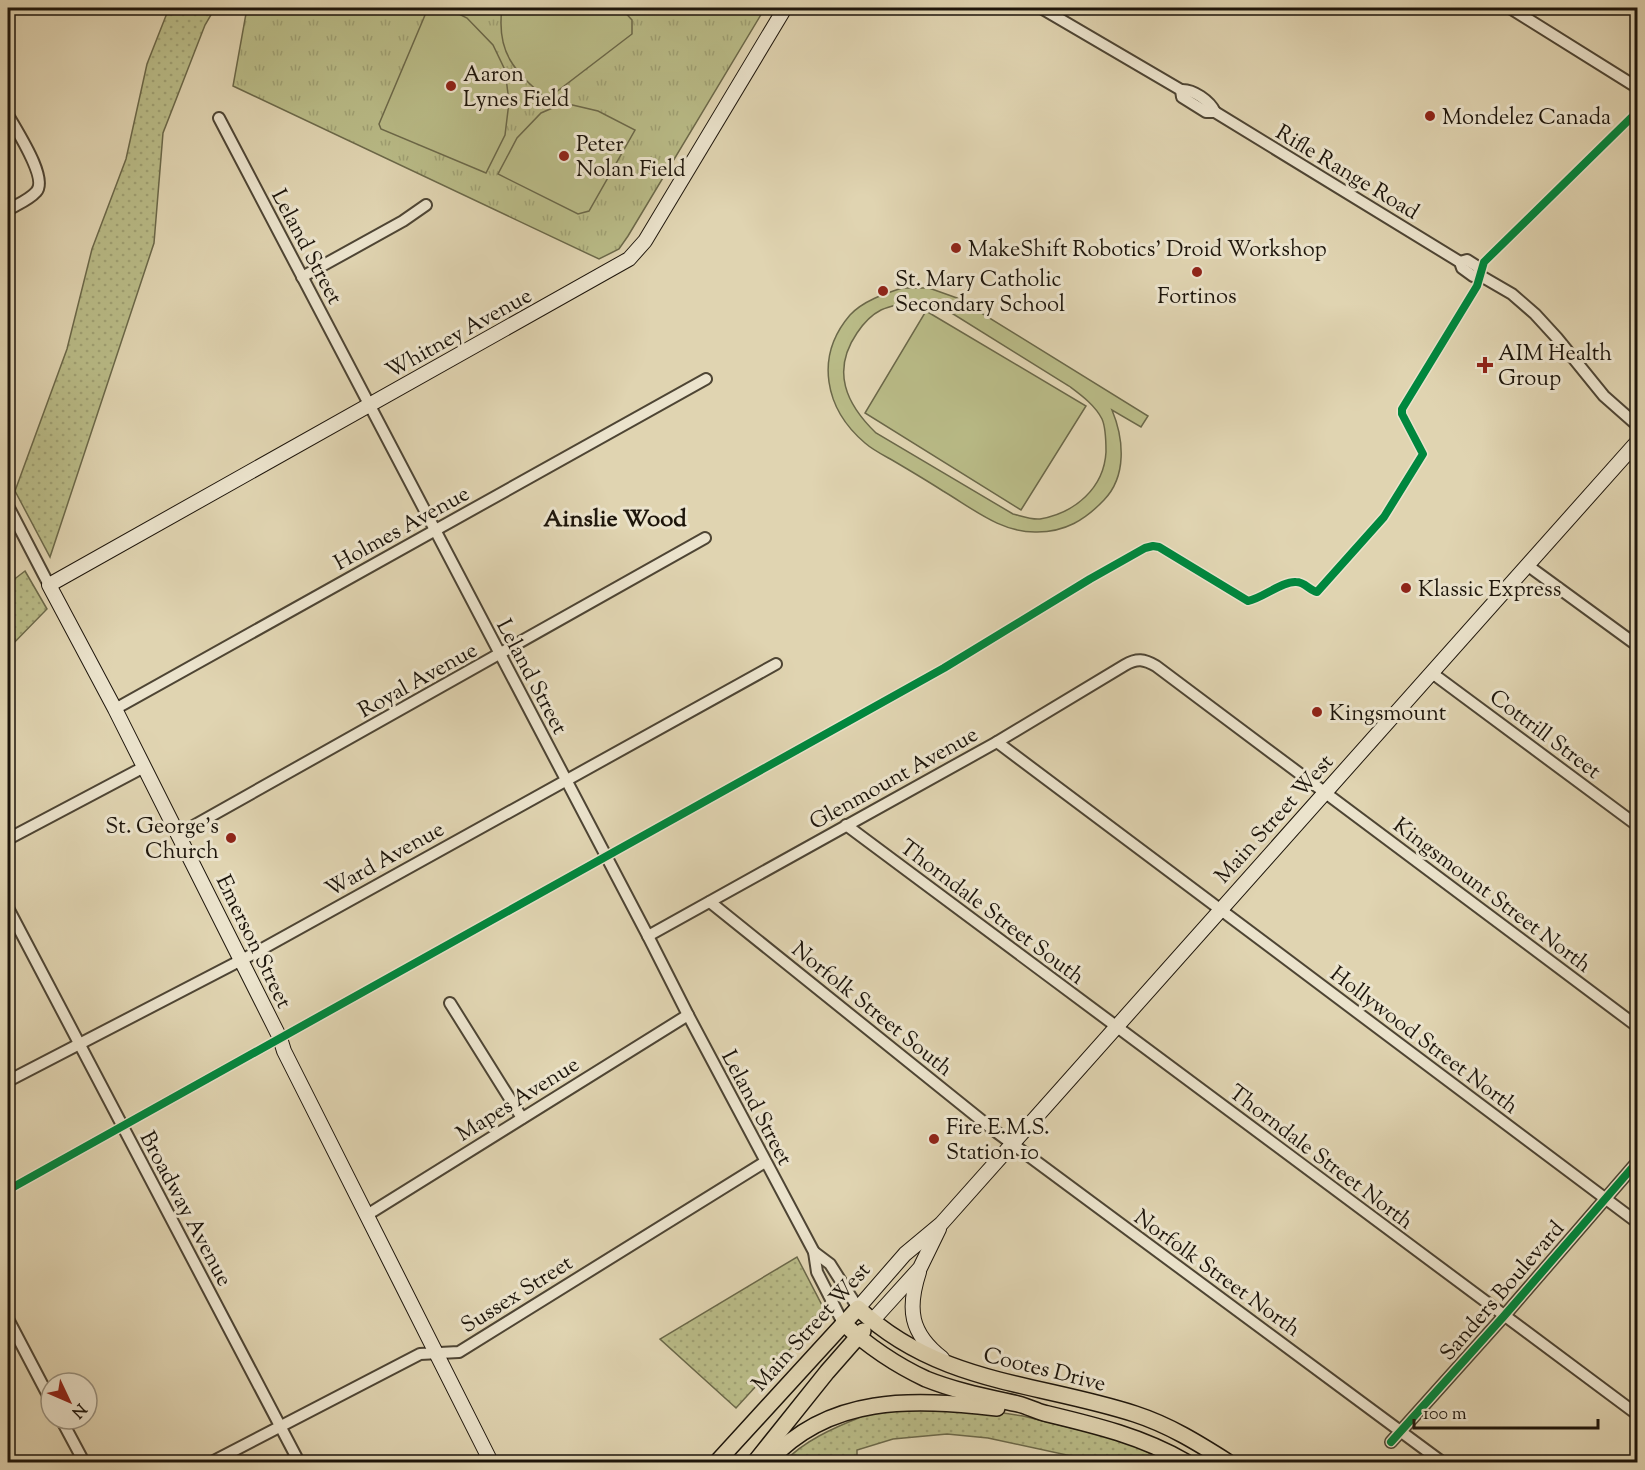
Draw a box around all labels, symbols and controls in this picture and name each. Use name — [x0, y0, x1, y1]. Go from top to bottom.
place label: Aaron Lynes Field — [463, 60, 569, 117]
marker: Aaron Lynes Field — [444, 79, 458, 93]
place label: Mondelez Canada — [1442, 103, 1611, 135]
marker: Mondelez Canada — [1423, 109, 1437, 123]
street label: Rifle Range Road — [1269, 118, 1424, 229]
place label: Peter Nolan Field — [576, 130, 686, 187]
marker: Peter Nolan Field — [557, 149, 571, 163]
street label: Leland Street — [262, 184, 349, 311]
place label: MakeShift Robotics' Droid Workshop — [968, 235, 1327, 267]
marker: MakeShift Robotics' Droid Workshop — [949, 241, 963, 255]
place label: St. Mary Catholic Secondary School — [895, 265, 1065, 322]
marker: Fortinos — [1190, 265, 1204, 279]
street label: Whitney Avenue — [380, 281, 538, 388]
place label: Fortinos — [1157, 282, 1237, 314]
marker: St. Mary Catholic Secondary School — [876, 284, 890, 298]
place label: AIM Health Group — [1498, 339, 1612, 396]
marker: AIM Health Group — [1476, 356, 1494, 374]
street label: Holmes Avenue — [329, 479, 476, 580]
district label: Ainslie Wood — [543, 503, 687, 537]
place label: Klassic Express — [1418, 575, 1561, 607]
marker: Klassic Express — [1399, 581, 1413, 595]
street label: Leland Street — [487, 614, 574, 741]
street label: Royal Avenue — [353, 636, 484, 728]
street label: Cottrill Street — [1482, 683, 1607, 788]
place label: Kingsmount — [1329, 699, 1447, 731]
marker: Kingsmount — [1310, 705, 1324, 719]
street label: Glenmount Avenue — [804, 720, 985, 839]
street label: Main Street West — [1208, 748, 1342, 892]
street label: Kingsmount Street North — [1385, 811, 1597, 982]
place label: St. George's Church — [105, 812, 219, 869]
street label: Ward Avenue — [320, 815, 451, 907]
marker: St. George's Church — [224, 831, 238, 845]
street label: Thorndale Street South — [892, 833, 1090, 994]
street label: Emerson Street — [206, 870, 299, 1015]
street label: Norfolk Street South — [784, 935, 959, 1086]
street label: Hollywood Street North — [1322, 960, 1524, 1123]
street label: Leland Street — [712, 1045, 799, 1172]
street label: Mapes Avenue — [451, 1050, 586, 1151]
street label: Thorndale Street North — [1221, 1078, 1419, 1239]
place label: Fire E.M.S. Station 10 — [946, 1113, 1050, 1170]
street label: Broadway Avenue — [130, 1126, 239, 1293]
marker: Fire E.M.S. Station 10 — [927, 1132, 941, 1146]
street label: Norfolk Street North — [1126, 1203, 1306, 1346]
street label: Sanders Boulevard — [1433, 1215, 1573, 1369]
street label: Sussex Street — [455, 1248, 580, 1343]
street label: Main Street West — [745, 1256, 879, 1400]
street label: Cootes Drive — [980, 1340, 1109, 1402]
north arrow — [39, 1371, 99, 1431]
scale bar — [1414, 1392, 1598, 1430]
text: N — [65, 1397, 91, 1422]
text: 100 m — [1423, 1402, 1467, 1428]

